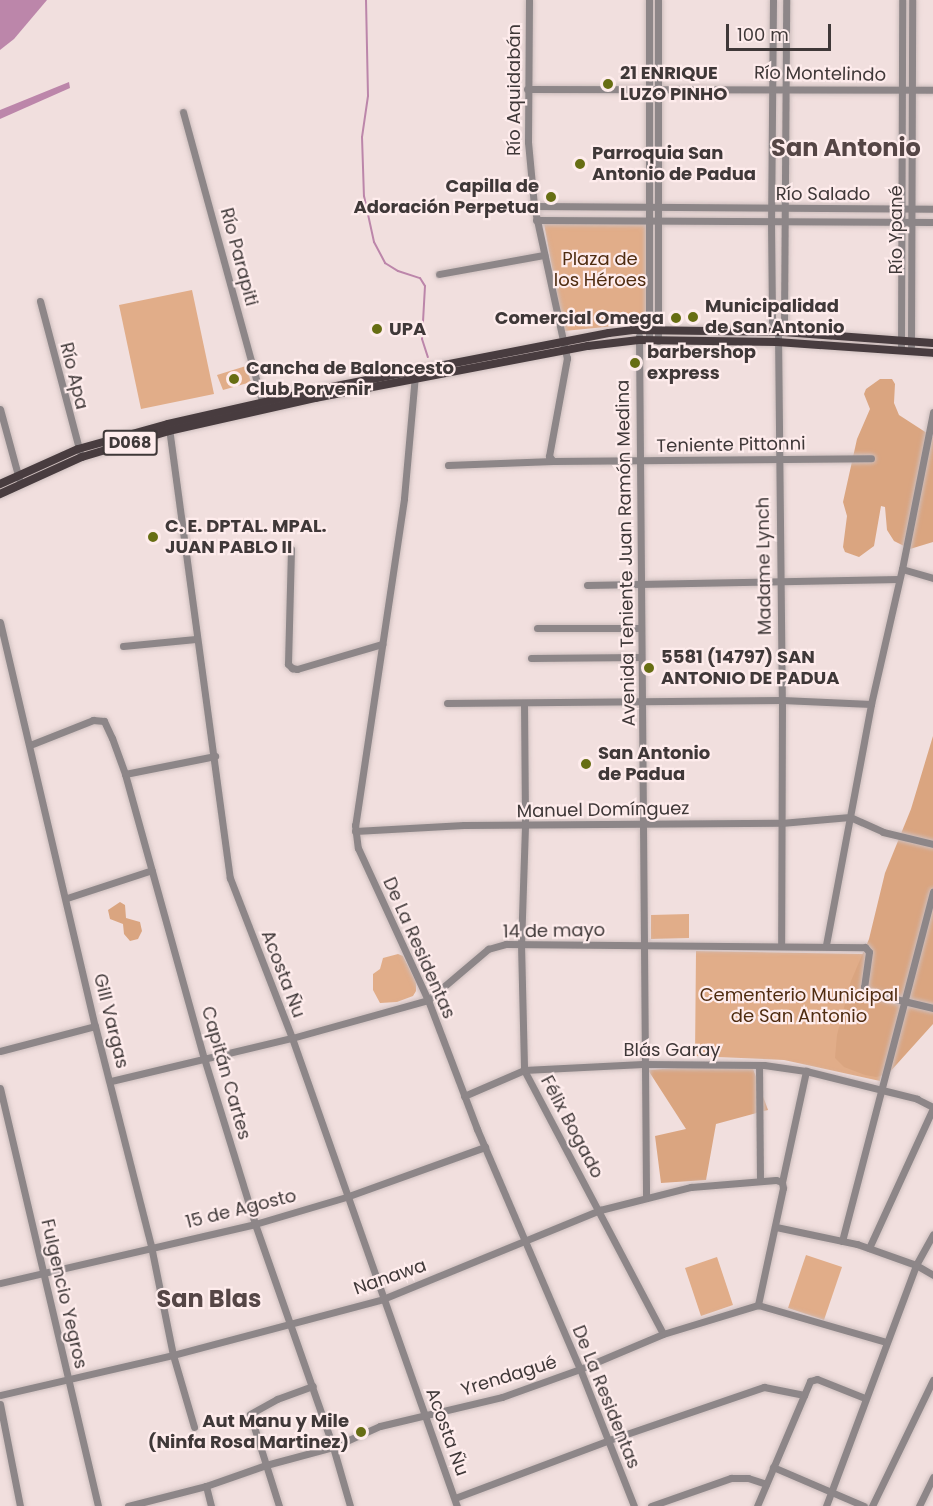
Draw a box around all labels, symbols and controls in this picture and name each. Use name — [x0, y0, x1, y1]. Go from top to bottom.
scale bar — [729, 12, 834, 50]
text: 100 m — [737, 22, 789, 47]
street label: Río Aquidabán — [503, 24, 525, 156]
street label: Río Montelindo — [754, 62, 886, 86]
place label: 21 ENRIQUE LUZO PINHO — [620, 63, 727, 106]
marker: 21 ENRIQUE LUZO PINHO — [601, 77, 615, 91]
district label: San Antonio — [771, 134, 921, 162]
place label: Parroquia San Antonio de Padua — [592, 143, 756, 186]
marker: Parroquia San Antonio de Padua — [573, 157, 587, 171]
place label: Capilla de Adoración Perpetua — [354, 176, 539, 219]
street label: Río Salado — [776, 183, 870, 205]
street label: Río Ypané — [885, 185, 907, 275]
marker: Capilla de Adoración Perpetua — [544, 190, 558, 204]
street label: Río Parapiti — [216, 206, 262, 308]
park label: Plaza de los Héroes — [554, 249, 646, 292]
place label: Municipalidad de San Antonio — [705, 296, 844, 338]
place label: Comercial Omega — [495, 307, 664, 329]
marker: Municipalidad de San Antonio — [686, 310, 700, 324]
marker: Comercial Omega — [669, 311, 683, 325]
place label: UPA — [389, 318, 426, 340]
marker: UPA — [370, 322, 384, 336]
street label: Río Apa — [55, 340, 93, 412]
place label: barbershop express — [647, 342, 756, 385]
marker: barbershop express — [628, 356, 642, 370]
place label: Cancha de Baloncesto Club Porvenir — [246, 358, 454, 400]
marker: Cancha de Baloncesto Club Porvenir — [227, 372, 241, 386]
street label: Avenida Teniente Juan Ramón Medina — [612, 380, 640, 726]
road number: D068 — [102, 430, 158, 456]
street label: Teniente Pittonni — [656, 433, 806, 457]
street label: Madame Lynch — [752, 497, 776, 635]
place label: C. E. DPTAL. MPAL. JUAN PABLO II — [165, 516, 327, 558]
marker: C. E. DPTAL. MPAL. JUAN PABLO II — [146, 530, 160, 544]
place label: 5581 (14797) SAN ANTONIO DE PADUA — [661, 647, 840, 690]
marker: 5581 (14797) SAN ANTONIO DE PADUA — [642, 661, 656, 675]
place label: San Antonio de Padua — [598, 743, 710, 786]
marker: San Antonio de Padua — [579, 757, 593, 771]
street label: Manuel Domínguez — [516, 798, 690, 822]
street label: De La Residentas — [378, 874, 460, 1022]
street label: 14 de mayo — [503, 919, 605, 943]
street label: Acosta Ñu — [256, 927, 310, 1021]
street label: Gill Vargas — [89, 971, 133, 1071]
park label: Cementerio Municipal de San Antonio — [700, 985, 898, 1028]
street label: Capitán Cartes — [197, 1004, 255, 1142]
street label: Blás Garay — [623, 1039, 721, 1061]
street label: Félix Bogado — [536, 1072, 608, 1182]
street label: 15 de Agosto — [183, 1185, 299, 1233]
street label: Fulgencio Yegros — [36, 1217, 92, 1371]
street label: Nanawa — [351, 1255, 429, 1299]
district label: San Blas — [157, 1285, 261, 1313]
street label: De La Residentas — [567, 1322, 645, 1472]
street label: Yrendagué — [458, 1351, 560, 1401]
street label: Acosta Ñu — [421, 1385, 473, 1479]
place label: Aut Manu y Mile (Ninfa Rosa Martinez) — [148, 1411, 349, 1454]
marker: Aut Manu y Mile (Ninfa Rosa Martinez) — [354, 1425, 368, 1439]

